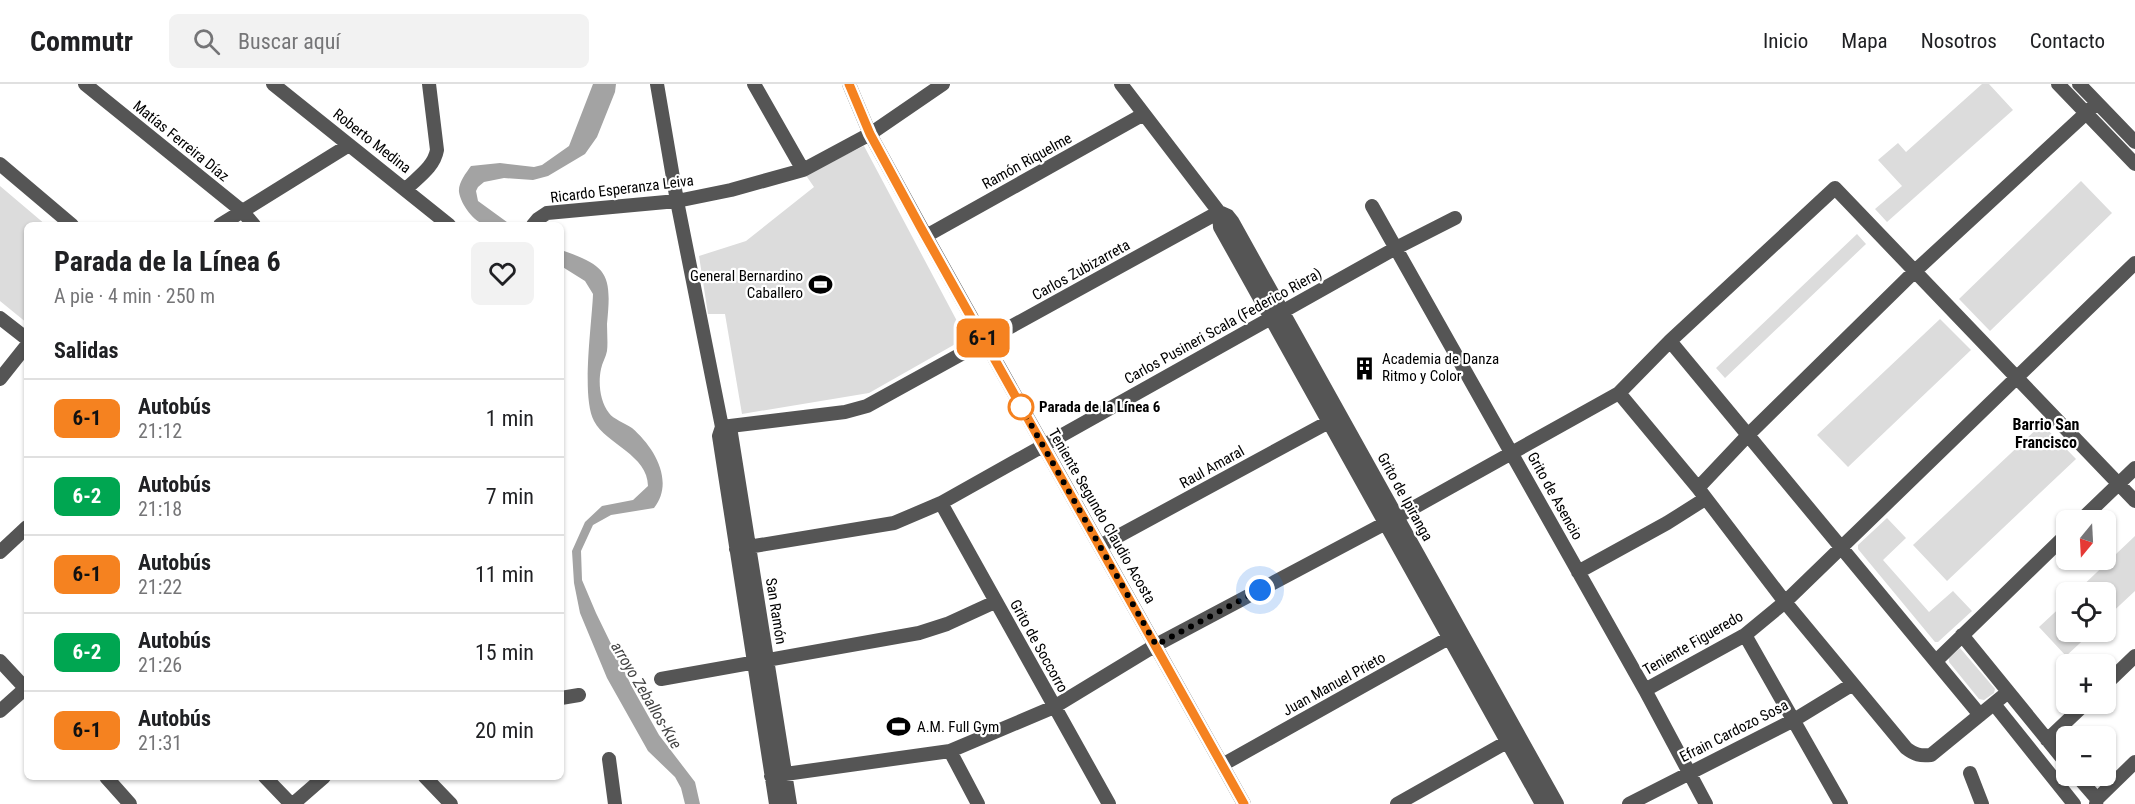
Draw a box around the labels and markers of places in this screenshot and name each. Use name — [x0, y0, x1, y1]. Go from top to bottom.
place label: General Bernardino Caballero — [690, 267, 803, 302]
sports icon: General Bernardino Caballero — [808, 272, 834, 298]
place label: Academia de Danza Ritmo y Color — [1382, 350, 1499, 385]
building icon: Academia de Danza Ritmo y Color — [1351, 355, 1377, 381]
marker: Parada de la Línea 6 — [1008, 394, 1034, 420]
place label: Parada de la Línea 6 — [1039, 398, 1161, 416]
sports icon: A.M. Full Gym — [886, 714, 912, 740]
place label: A.M. Full Gym — [917, 718, 999, 736]

